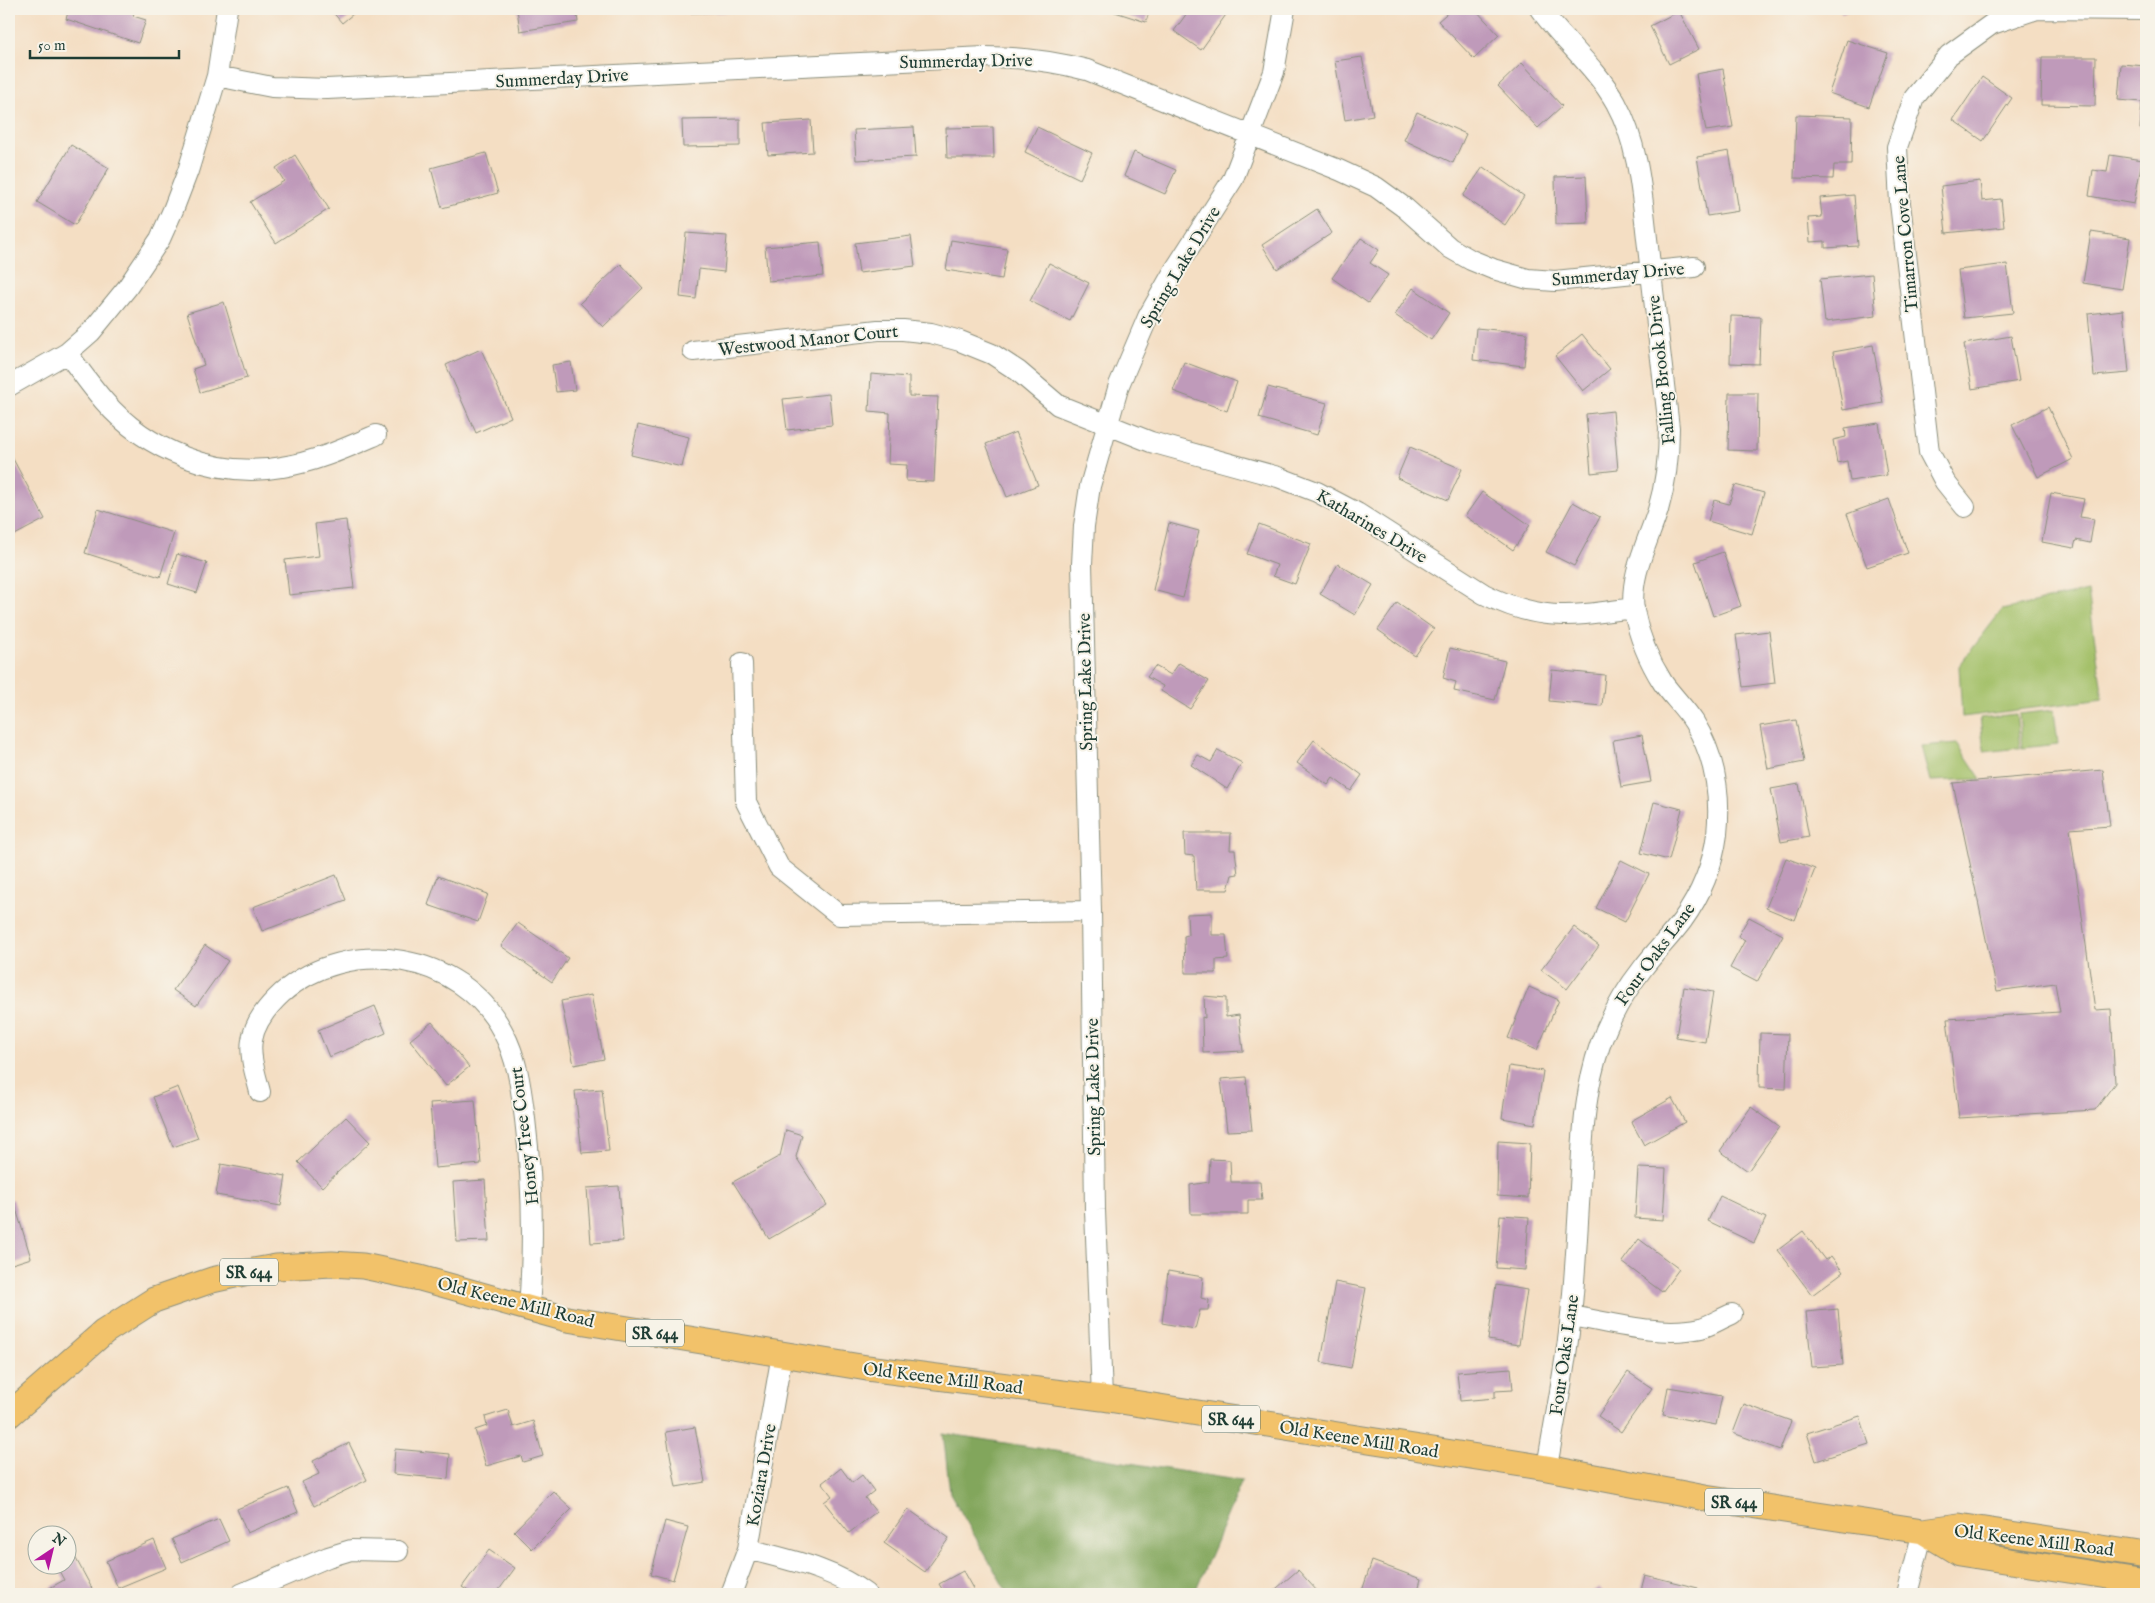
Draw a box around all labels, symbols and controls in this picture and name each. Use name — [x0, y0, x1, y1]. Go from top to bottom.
scale bar — [30, 28, 179, 60]
text: 50 m — [38, 36, 66, 55]
street label: Summerday Drive — [899, 50, 1033, 75]
street label: Summerday Drive — [495, 65, 629, 94]
street label: Timarron Cove Lane — [1888, 155, 1925, 313]
street label: Spring Lake Drive — [1136, 203, 1227, 333]
street label: Summerday Drive — [1551, 258, 1685, 293]
street label: Falling Brook Drive — [1643, 294, 1682, 446]
street label: Westwood Manor Court — [717, 321, 899, 362]
street label: Katharines Drive — [1311, 485, 1431, 570]
street label: Spring Lake Drive — [1074, 613, 1099, 751]
street label: Four Oaks Lane — [1611, 899, 1701, 1011]
street label: Spring Lake Drive — [1082, 1018, 1107, 1156]
street label: Honey Tree Court — [506, 1065, 545, 1206]
road number: SR 644 — [220, 1258, 278, 1286]
street label: Old Keene Mill Road — [435, 1273, 597, 1334]
street label: Four Oaks Lane — [1546, 1293, 1585, 1417]
road number: SR 644 — [626, 1320, 684, 1346]
street label: Old Keene Mill Road — [862, 1358, 1024, 1401]
road number: SR 644 — [1202, 1406, 1260, 1432]
street label: Old Keene Mill Road — [1278, 1417, 1440, 1464]
street label: Koziara Drive — [742, 1422, 783, 1528]
road number: SR 644 — [1705, 1488, 1763, 1515]
street label: Old Keene Mill Road — [1953, 1520, 2115, 1563]
north arrow — [28, 1526, 78, 1576]
text: N — [48, 1529, 69, 1551]

